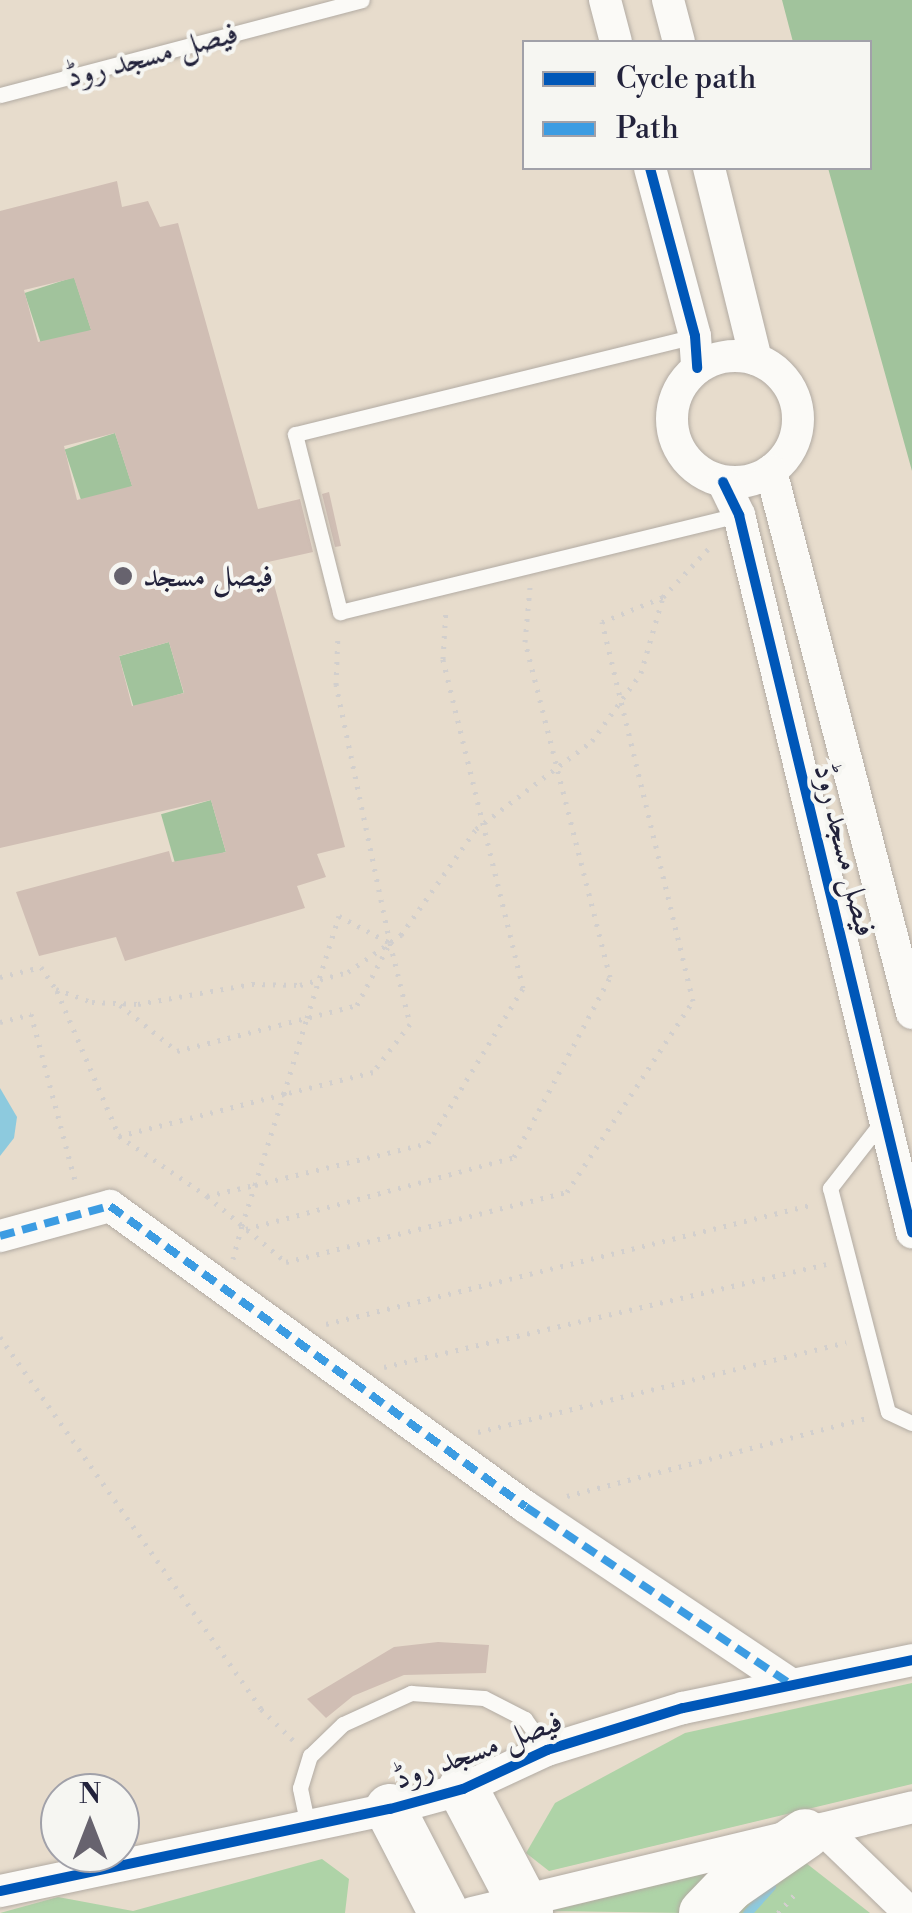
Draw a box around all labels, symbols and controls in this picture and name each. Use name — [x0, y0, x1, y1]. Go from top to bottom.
street label: فیصل مسجد روڈ — [62, 14, 242, 96]
legend — [522, 40, 872, 170]
text: Cycle path — [616, 60, 756, 98]
text: Path — [616, 110, 679, 148]
place label: فیصل مسجد — [143, 557, 273, 595]
marker: فیصل مسجد — [112, 565, 134, 587]
street label: فیصل مسجد روڈ — [805, 760, 885, 940]
street label: فیصل مسجد روڈ — [388, 1702, 568, 1798]
north arrow — [40, 1773, 140, 1873]
text: N — [79, 1777, 101, 1812]

